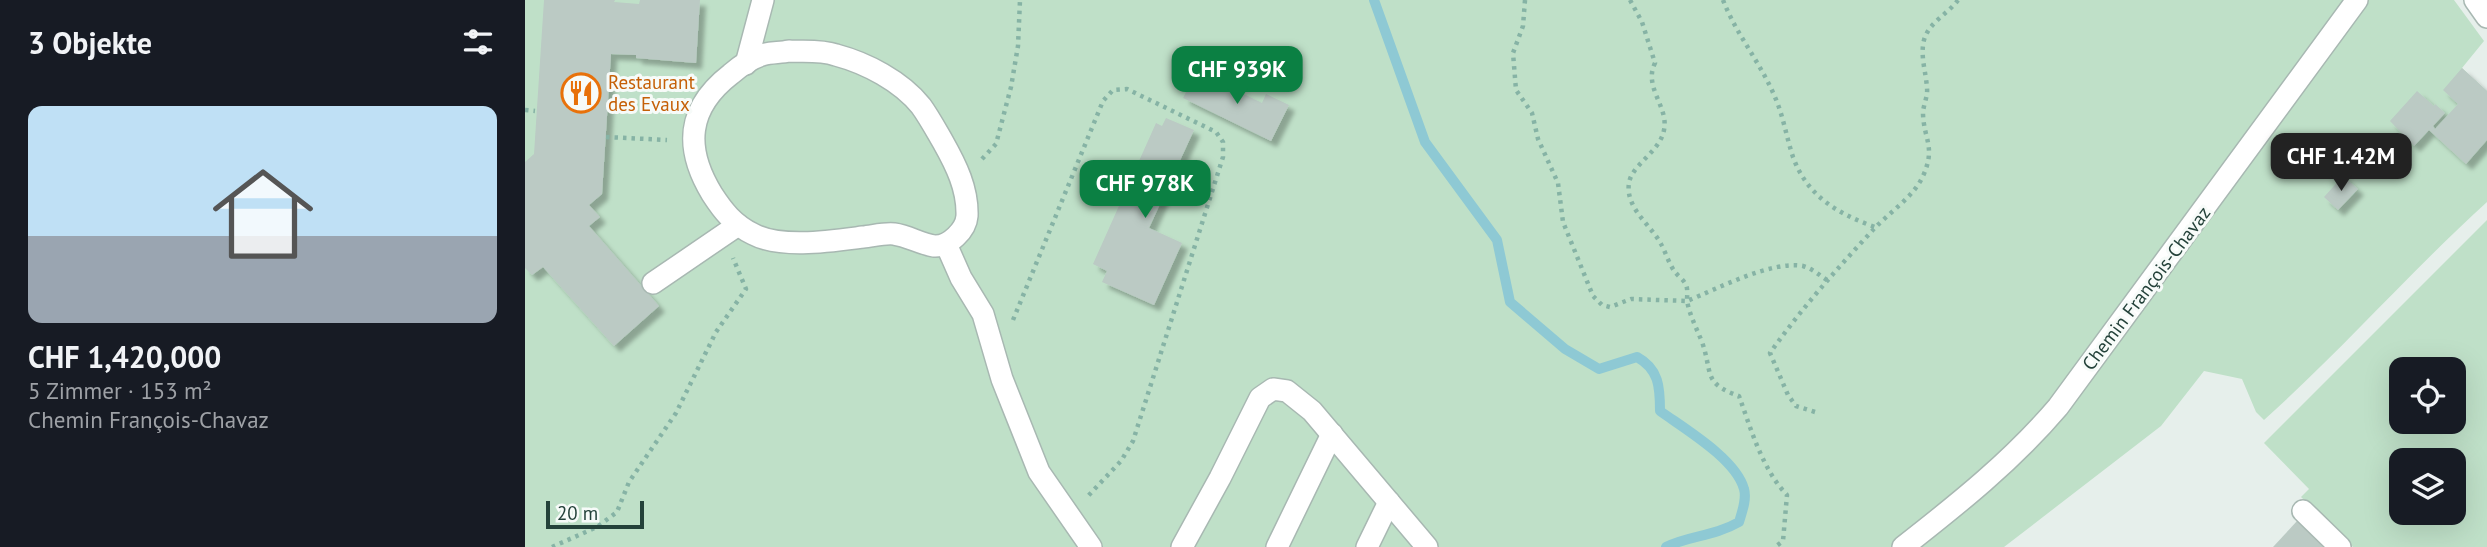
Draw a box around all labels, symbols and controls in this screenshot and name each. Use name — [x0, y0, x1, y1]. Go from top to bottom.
text: 3 Objekte — [28, 23, 152, 62]
icon: filters — [459, 23, 497, 61]
pin: CHF 939K — [1165, 46, 1309, 106]
text: CHF 939K — [1188, 54, 1286, 83]
place label: Restaurant des Evaux — [608, 70, 695, 116]
restaurant icon: Restaurant des Evaux — [560, 72, 602, 114]
pin: CHF 1.42M — [2261, 134, 2421, 193]
text: CHF 1.42M — [2287, 141, 2395, 170]
icon: home — [200, 151, 326, 277]
pin: CHF 978K — [1073, 160, 1217, 220]
text: CHF 978K — [1096, 168, 1194, 197]
street label: Chemin François-Chavaz — [2077, 201, 2215, 375]
text: CHF 1,420,000 — [28, 337, 221, 376]
map controls — [2389, 357, 2466, 525]
button: locate — [2389, 357, 2466, 434]
text: 5 Zimmer · 153 m² — [28, 376, 212, 405]
text: Chemin François-Chavaz — [28, 405, 269, 434]
button: layers — [2389, 448, 2466, 525]
scale bar — [546, 498, 644, 530]
text: 20 m — [557, 501, 598, 525]

